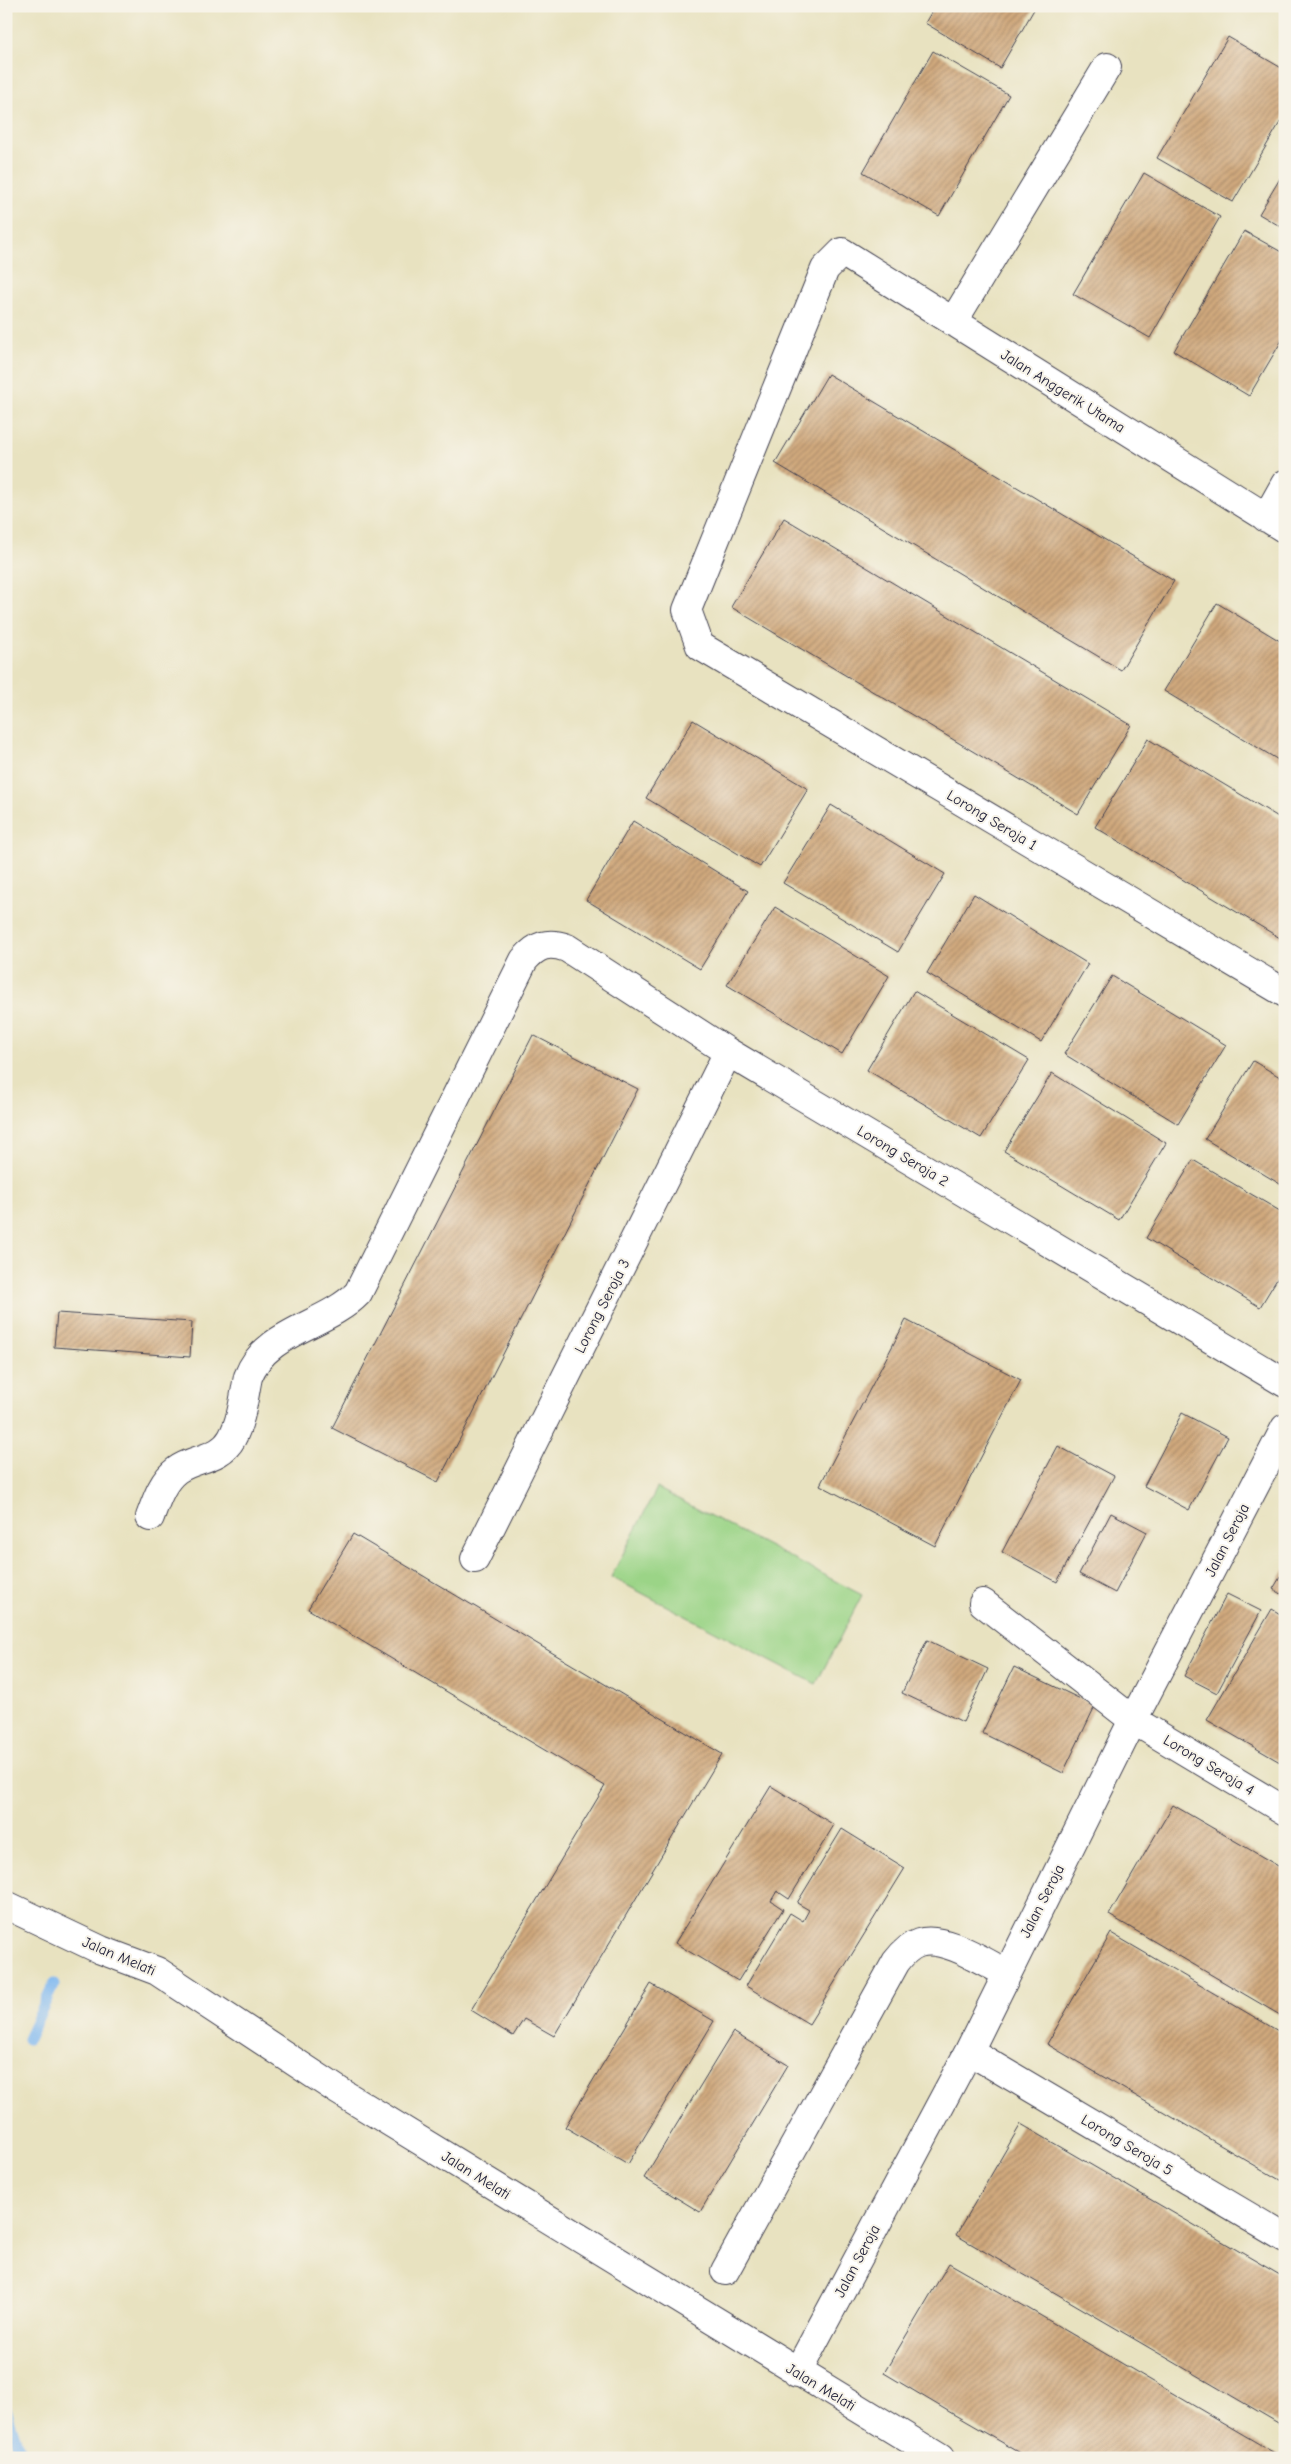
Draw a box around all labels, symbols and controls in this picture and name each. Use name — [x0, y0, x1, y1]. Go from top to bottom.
street label: Jalan Anggerik Utama — [998, 345, 1128, 437]
street label: Lorong Seroja 1 — [944, 786, 1040, 854]
street label: Lorong Seroja 2 — [854, 1122, 952, 1190]
street label: Lorong Seroja 3 — [571, 1256, 633, 1356]
street label: Jalan Seroja — [1201, 1500, 1253, 1580]
street label: Lorong Seroja 4 — [1160, 1731, 1258, 1799]
street label: Jalan Seroja — [1016, 1861, 1068, 1941]
street label: Jalan Melati — [80, 1933, 158, 1979]
street label: Lorong Seroja 5 — [1078, 2111, 1176, 2179]
street label: Jalan Melati — [438, 2147, 514, 2203]
street label: Jalan Seroja — [830, 2222, 884, 2300]
street label: Jalan Melati — [783, 2359, 859, 2415]

